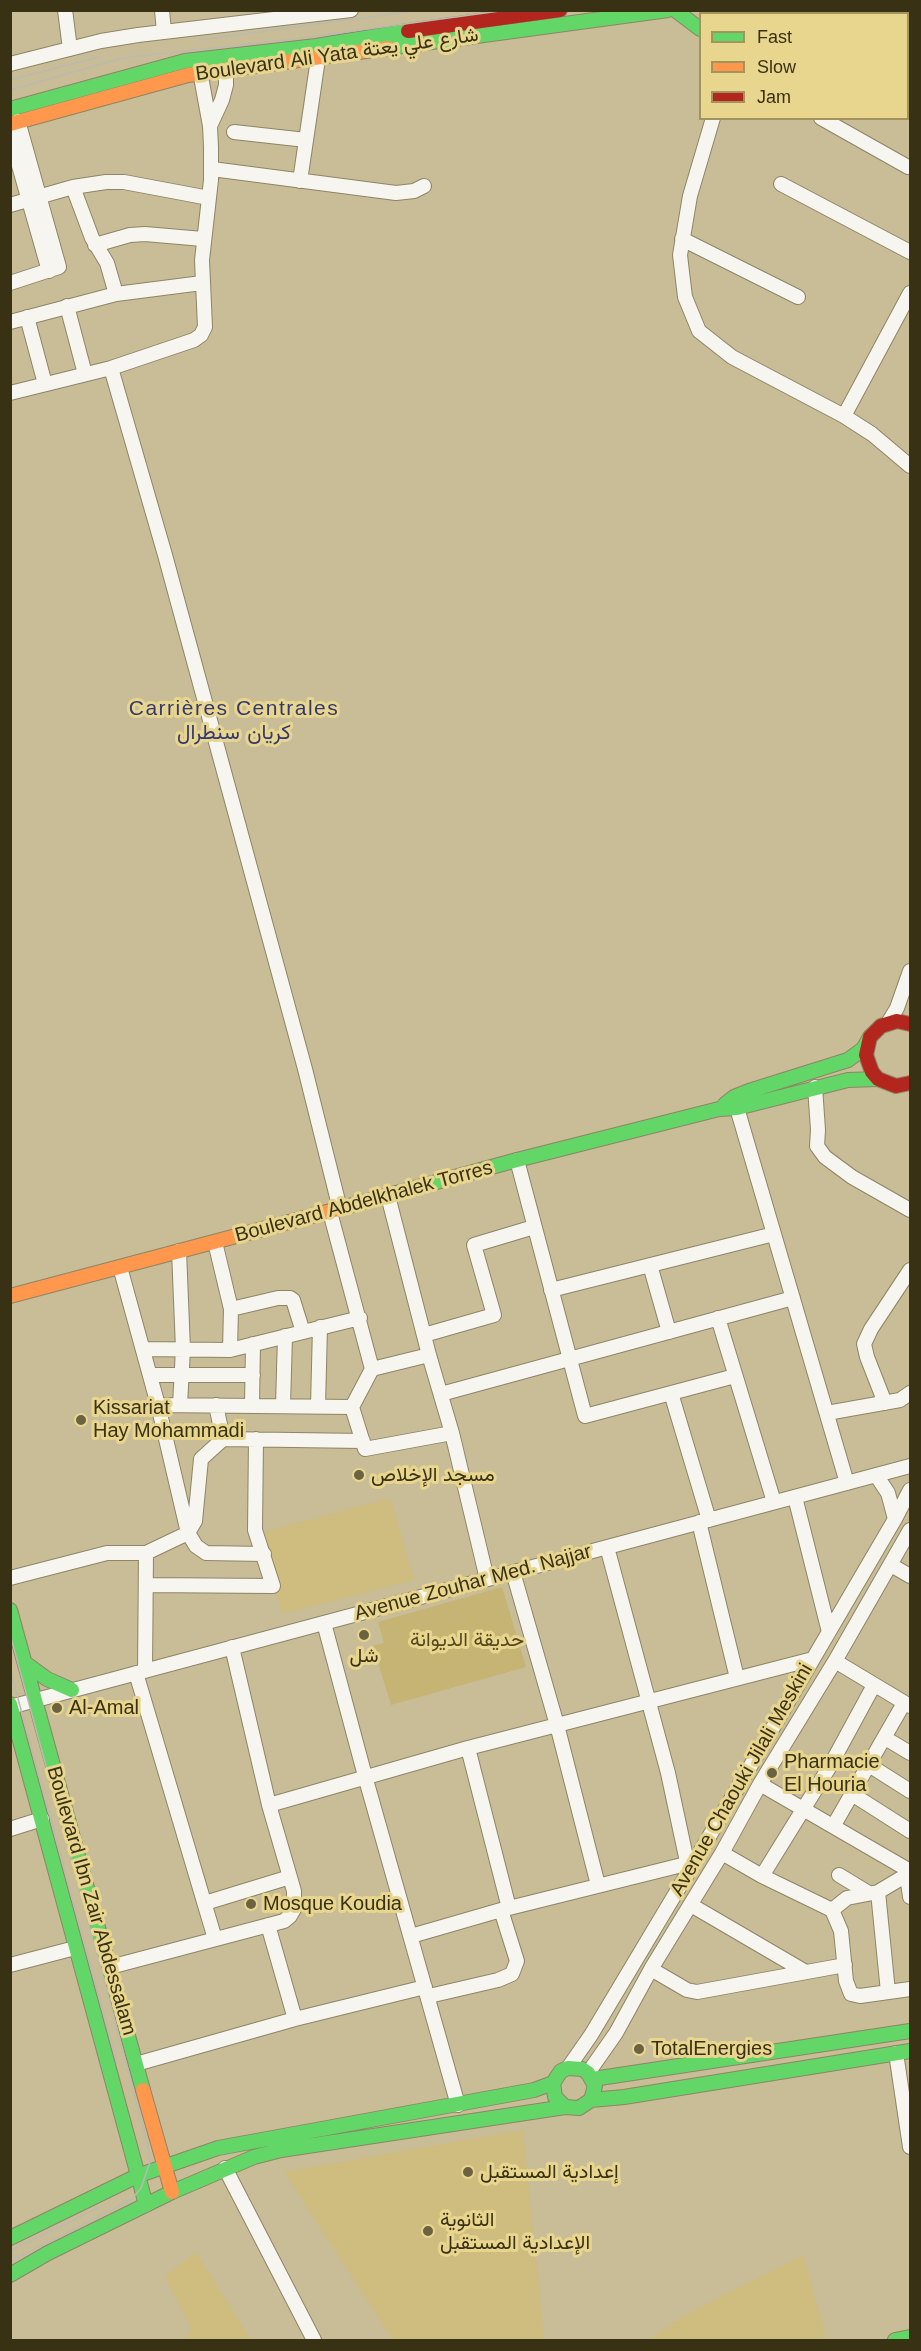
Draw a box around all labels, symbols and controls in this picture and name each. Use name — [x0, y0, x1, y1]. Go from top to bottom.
legend — [699, 12, 909, 120]
street label: Boulevard Ali Yata شارع علي يعتة — [194, 23, 480, 87]
text: Fast — [757, 27, 792, 47]
text: Slow — [757, 57, 796, 77]
text: Jam — [757, 87, 791, 107]
district label: Carrières Centrales كريان سنطرال — [129, 696, 339, 746]
street label: Boulevard Abdelkhalek Torres — [233, 1156, 495, 1248]
place label: Kissariat Hay Mohammadi — [93, 1396, 244, 1443]
marker: Kissariat Hay Mohammadi — [74, 1413, 88, 1427]
place label: مسجد الإخلاص — [371, 1463, 495, 1487]
marker: مسجد الإخلاص — [352, 1468, 366, 1482]
street label: Avenue Zouhar Med. Najjar — [352, 1540, 594, 1626]
marker: شل — [357, 1628, 371, 1642]
park label: حديقة الديوانة — [410, 1628, 524, 1652]
place label: شل — [349, 1644, 379, 1668]
street label: Avenue Chaouki Jilali Meskini — [666, 1660, 818, 1900]
place label: Al-Amal — [69, 1696, 139, 1720]
marker: Al-Amal — [50, 1701, 64, 1715]
place label: Pharmacie El Houria — [784, 1750, 880, 1797]
street label: Boulevard Ibn Zair Abdessalam — [41, 1764, 141, 2038]
marker: Pharmacie El Houria — [765, 1766, 779, 1780]
place label: Mosque Koudia — [263, 1892, 402, 1916]
marker: Mosque Koudia — [244, 1897, 258, 1911]
place label: TotalEnergies — [651, 2037, 772, 2061]
marker: TotalEnergies — [632, 2042, 646, 2056]
place label: إعدادية المستقبل — [480, 2160, 619, 2184]
marker: إعدادية المستقبل — [461, 2165, 475, 2179]
place label: الثانوية الإعدادية المستقبل — [440, 2208, 590, 2255]
marker: الثانوية الإعدادية المستقبل — [421, 2224, 435, 2238]

